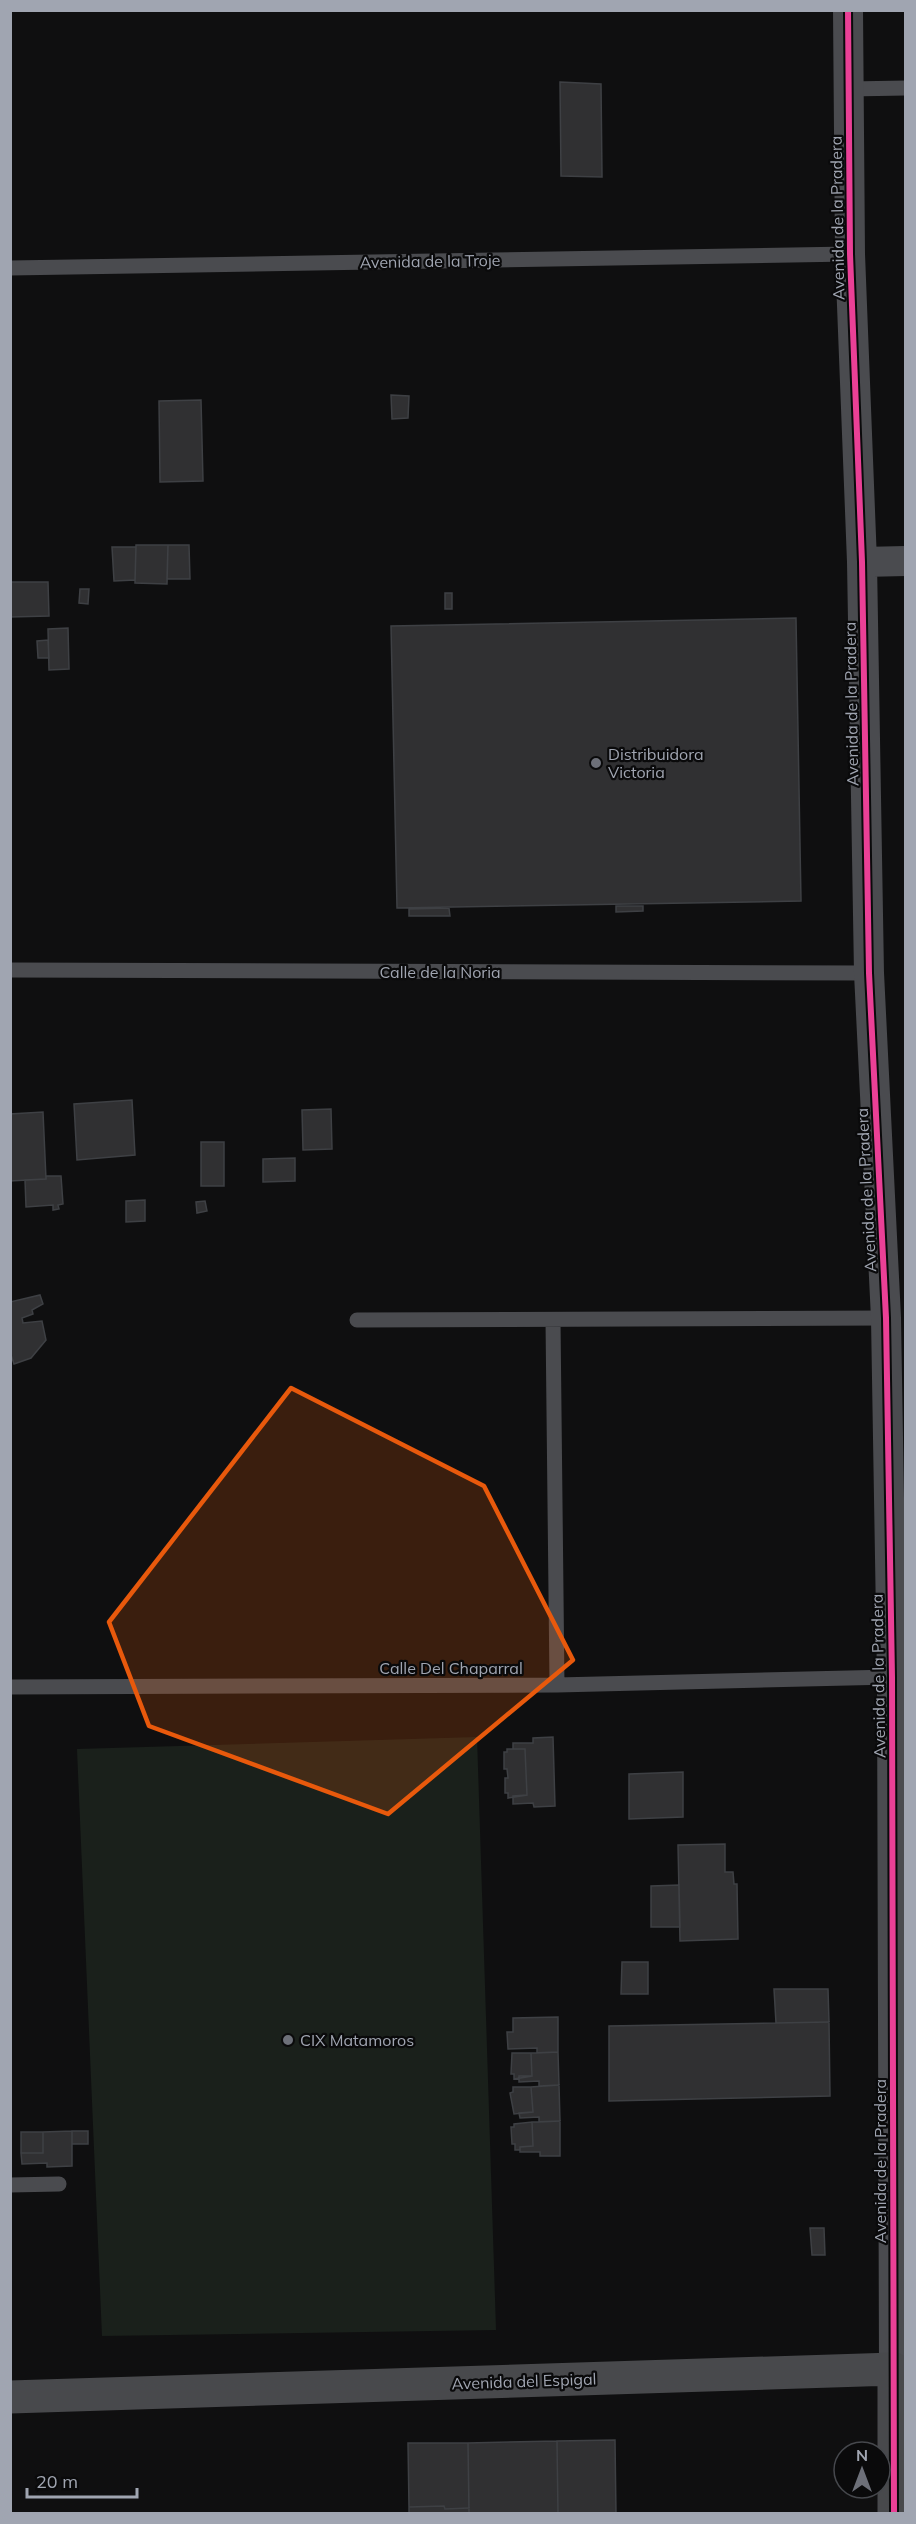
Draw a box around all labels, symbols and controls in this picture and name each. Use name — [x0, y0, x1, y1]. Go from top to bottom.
street label: Avenida de la Pradera — [826, 136, 848, 300]
street label: Avenida de la Troje — [359, 250, 501, 272]
street label: Avenida de la Pradera — [840, 622, 862, 786]
place label: Distribuidora Victoria — [608, 744, 704, 782]
marker: Distribuidora Victoria — [589, 756, 603, 770]
street label: Calle de la Noria — [379, 962, 501, 982]
street label: Avenida de la Pradera — [852, 1107, 880, 1273]
street label: Avenida de la Pradera — [867, 1594, 889, 1758]
street label: Calle Del Chaparral — [379, 1658, 523, 1678]
place label: CIX Matamoros — [300, 2030, 414, 2050]
marker: CIX Matamoros — [281, 2033, 295, 2047]
street label: Avenida de la Pradera — [870, 2079, 890, 2243]
street label: Avenida del Espigal — [451, 2368, 597, 2394]
north arrow — [832, 2440, 892, 2500]
text: N — [856, 2445, 868, 2465]
scale bar — [27, 2461, 136, 2499]
text: 20 m — [36, 2470, 78, 2493]

